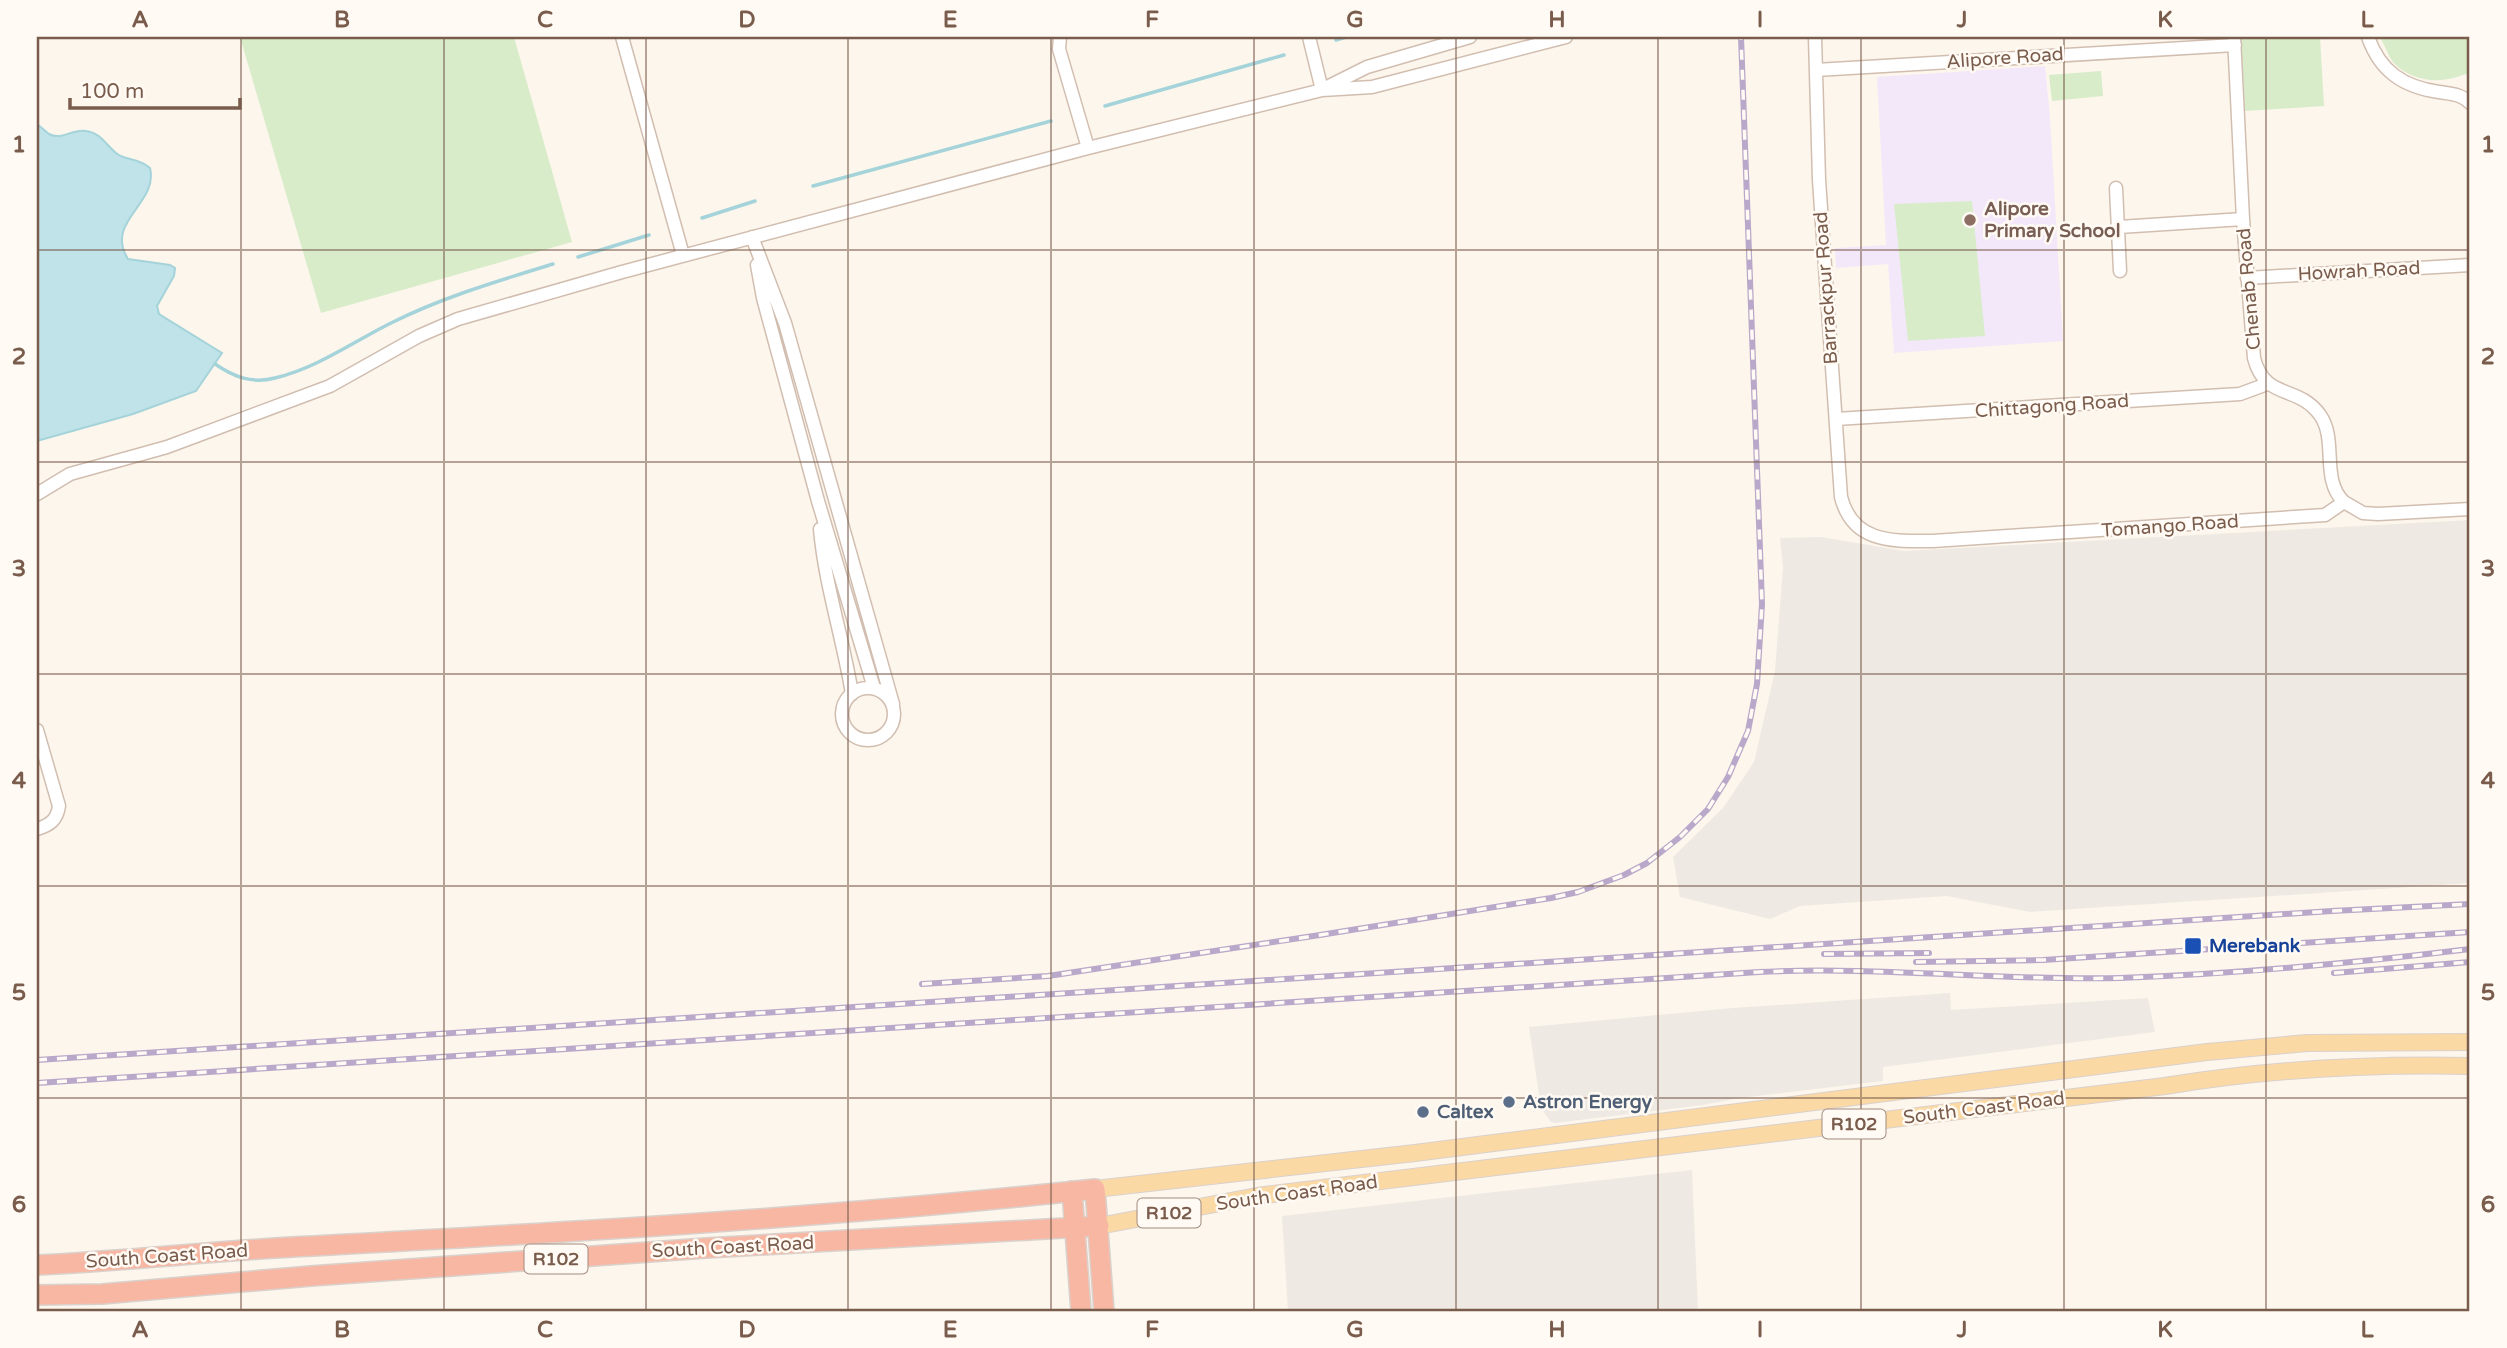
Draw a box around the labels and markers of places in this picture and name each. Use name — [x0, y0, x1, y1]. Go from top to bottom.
place label: Alipore Primary School — [1984, 198, 2120, 243]
marker: Alipore Primary School — [1962, 212, 1978, 228]
place label: Merebank — [2209, 935, 2301, 957]
marker: Merebank — [2183, 936, 2203, 956]
place label: Astron Energy — [1523, 1091, 1653, 1114]
marker: Astron Energy — [1501, 1094, 1517, 1110]
place label: Caltex — [1437, 1101, 1494, 1123]
marker: Caltex — [1415, 1104, 1431, 1120]

